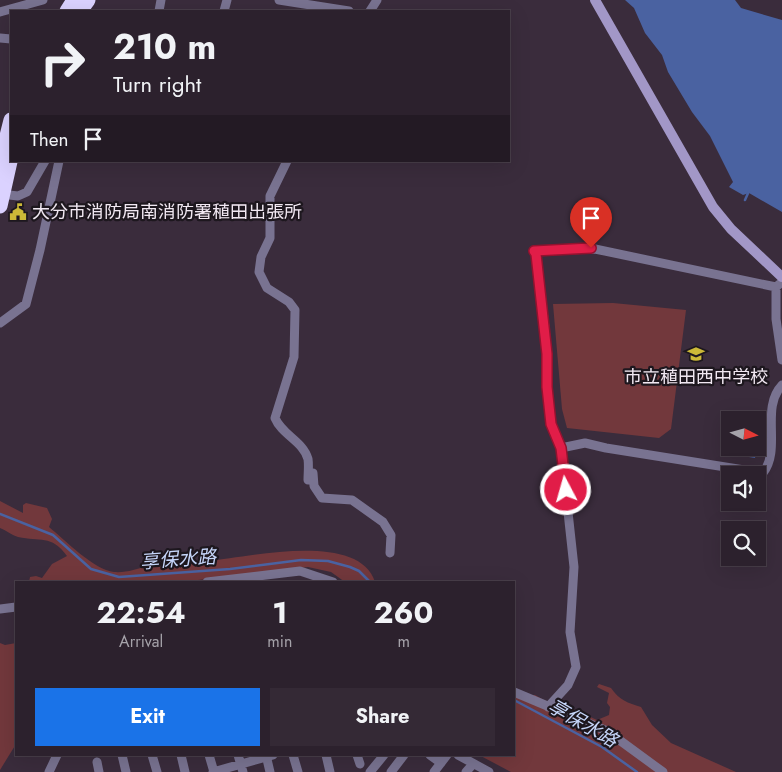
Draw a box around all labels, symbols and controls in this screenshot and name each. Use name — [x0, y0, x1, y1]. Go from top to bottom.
text: 210 m — [113, 22, 216, 72]
icon: right — [30, 30, 95, 95]
text: Turn right — [113, 68, 201, 100]
icon: arrive — [79, 125, 107, 153]
text: Then — [30, 126, 69, 153]
pin — [570, 197, 612, 248]
place label: 大分市消防局南消防署稙田出張所 — [32, 199, 302, 225]
public building icon: 大分市消防局南消防署稙田出張所 — [8, 202, 28, 222]
icon: arrive — [577, 204, 605, 232]
school or university icon: 市立稙田西中学校 — [686, 344, 706, 364]
place label: 市立稙田西中学校 — [624, 364, 768, 390]
north arrow — [721, 411, 766, 456]
map controls — [721, 411, 766, 566]
position arrow — [539, 463, 591, 515]
button: sound — [721, 466, 766, 511]
button: search — [721, 521, 766, 566]
water label: 享保水路 — [139, 543, 219, 575]
text: 22:54 — [97, 591, 186, 634]
text: 1 — [272, 591, 287, 634]
text: 260 — [374, 591, 433, 634]
text: Arrival — [119, 630, 163, 653]
text: min — [267, 630, 292, 653]
text: m — [397, 630, 410, 653]
button: Exit — [35, 688, 260, 746]
button: Share — [270, 688, 495, 746]
water label: 享保水路 — [543, 692, 624, 755]

